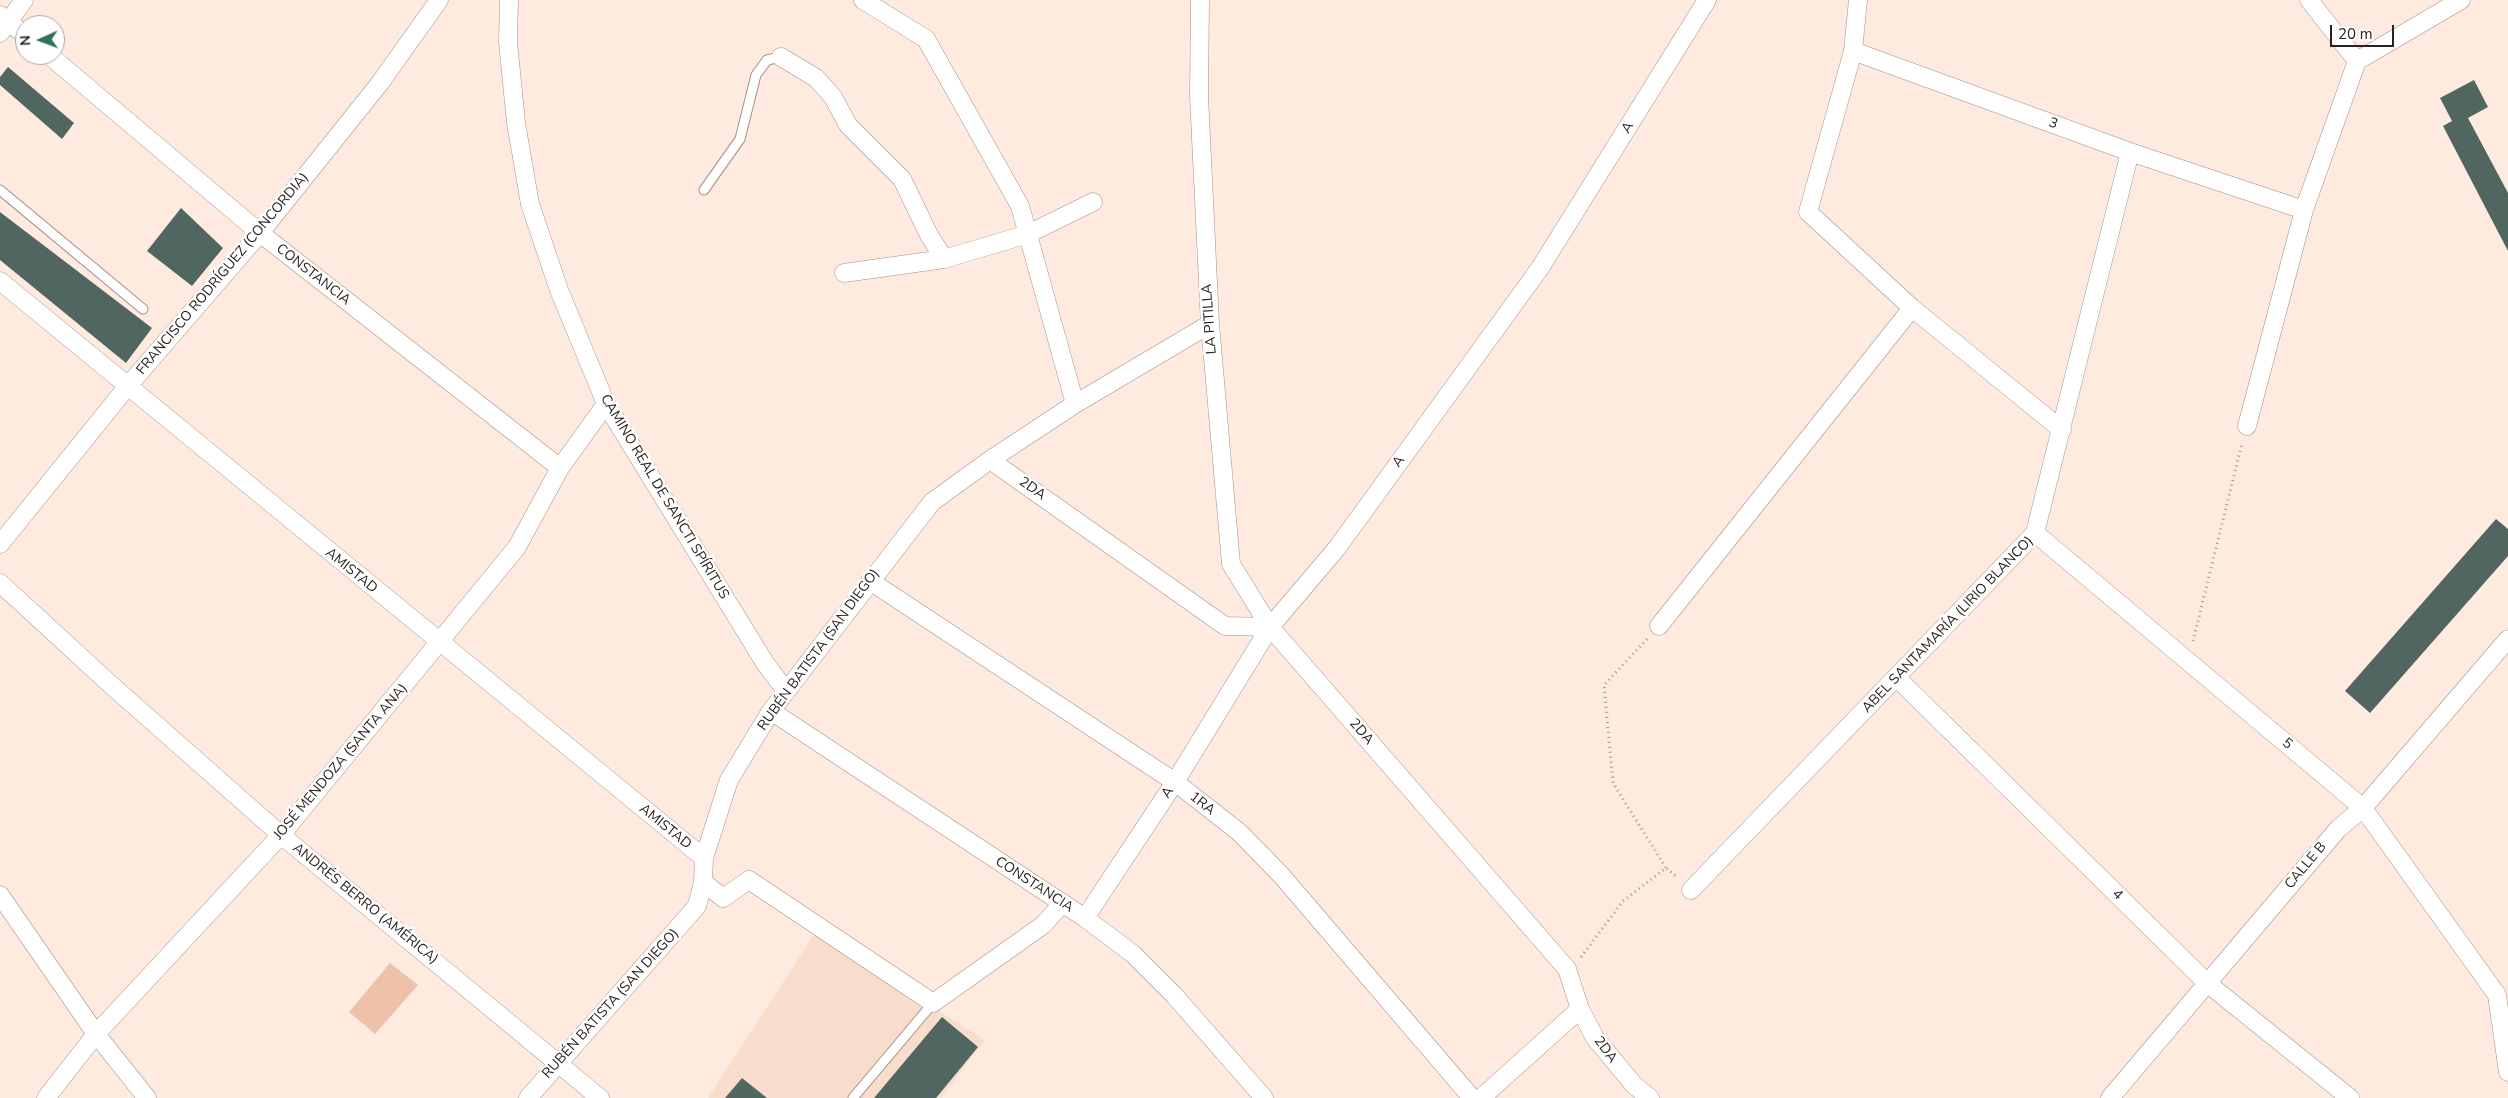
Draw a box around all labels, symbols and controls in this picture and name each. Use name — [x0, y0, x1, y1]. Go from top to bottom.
north arrow — [15, 15, 65, 65]
scale bar — [2333, 15, 2397, 47]
text: 20 m — [2338, 24, 2373, 44]
text: N — [16, 35, 35, 46]
street label: 3 — [2046, 115, 2060, 133]
street label: A — [1618, 119, 1638, 137]
street label: FRANCISCO RODRÍGUEZ (CONCORDIA) — [133, 170, 313, 378]
street label: CONSTANCIA — [272, 241, 354, 309]
street label: LA PITILLA — [1199, 283, 1221, 355]
street label: CAMINO REAL DE SANCTI SPÍRITUS — [596, 392, 732, 602]
street label: A — [1389, 453, 1409, 471]
street label: 2DA — [1015, 474, 1049, 504]
street label: ABEL SANTAMARÍA (LIRIO BLANCO) — [1859, 533, 2037, 717]
street label: AMISTAD — [322, 545, 380, 597]
street label: RUBÉN BATISTA (SAN DIEGO) — [755, 566, 883, 734]
street label: JOSÉ MENDOZA (SANTA ANA) — [271, 680, 411, 844]
street label: 2DA — [1345, 716, 1377, 748]
street label: 5 — [2278, 735, 2296, 753]
street label: A — [1158, 784, 1178, 802]
street label: 1RA — [1186, 789, 1218, 819]
street label: AMISTAD — [636, 801, 694, 853]
street label: CALLE B — [2282, 839, 2330, 893]
street label: ANDRÉS BERRO (AMÉRICA) — [289, 840, 441, 968]
street label: CONSTANCIA — [992, 854, 1076, 916]
street label: 4 — [2108, 886, 2126, 904]
street label: RUBÉN BATISTA (SAN DIEGO) — [539, 926, 683, 1082]
street label: 2DA — [1590, 1033, 1620, 1067]

